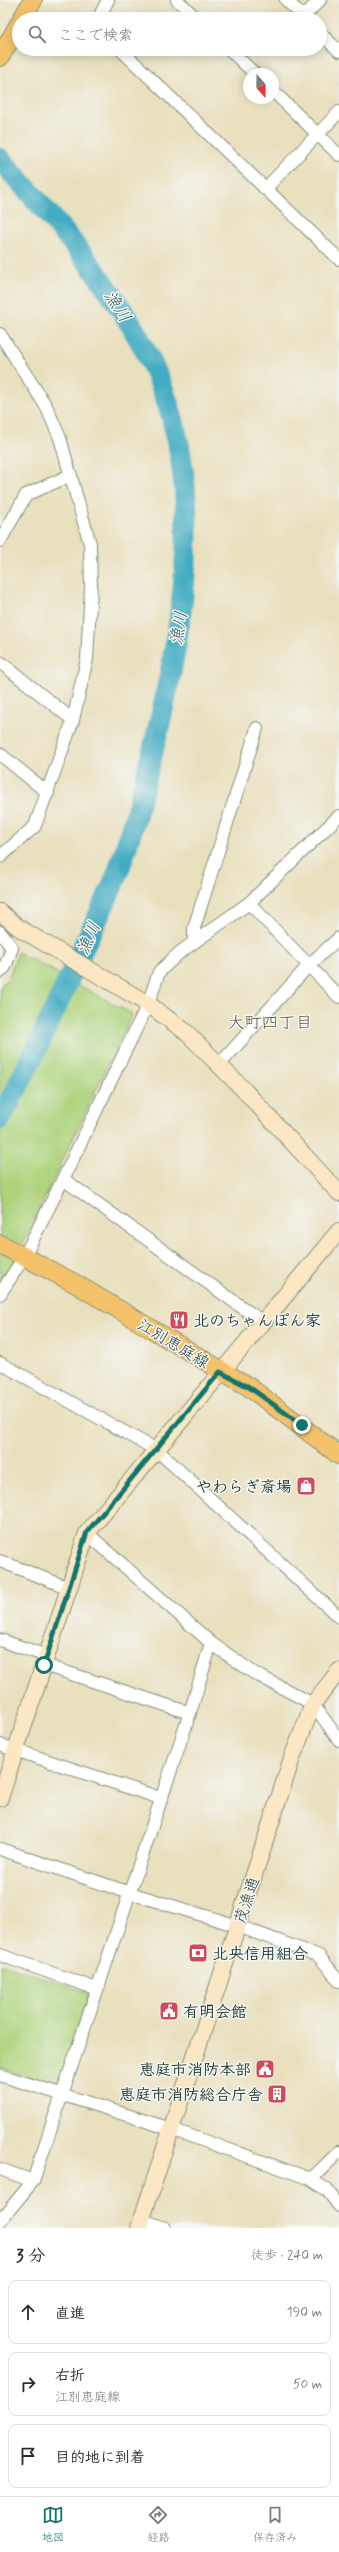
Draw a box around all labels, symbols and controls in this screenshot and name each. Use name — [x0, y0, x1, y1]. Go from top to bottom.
search box — [12, 12, 327, 56]
icon: search — [26, 23, 48, 45]
text: ここで検索 — [58, 26, 133, 46]
north arrow — [243, 68, 279, 104]
water label: 漁川 — [99, 286, 136, 327]
water label: 漁川 — [165, 610, 193, 647]
water label: 漁川 — [72, 918, 106, 958]
district label: 大町四丁目 — [228, 1012, 313, 1034]
restaurant icon: 北のちゃんぽん家 — [168, 1309, 190, 1331]
place label: 北のちゃんぽん家 — [193, 1311, 321, 1332]
street label: 江別恵庭線 — [134, 1315, 213, 1374]
route end — [293, 1416, 311, 1434]
shop icon: やわらぎ斎場 — [295, 1475, 317, 1497]
place label: やわらぎ斎場 — [196, 1477, 292, 1498]
route start — [35, 1656, 53, 1674]
street label: 茂漁通 — [230, 1874, 265, 1927]
bank icon: 北央信用組合 — [187, 1942, 209, 1964]
place label: 北央信用組合 — [212, 1944, 308, 1965]
public building icon: 有明会館 — [158, 2000, 180, 2022]
place label: 有明会館 — [183, 2002, 247, 2023]
public building icon: 恵庭市消防本部 — [254, 2058, 276, 2080]
place label: 恵庭市消防本部 — [139, 2060, 251, 2081]
building icon: 恵庭市消防総合庁舎 — [266, 2083, 288, 2105]
place label: 恵庭市消防総合庁舎 — [119, 2085, 263, 2106]
text: 3 分 — [16, 2245, 45, 2267]
text: 徒歩 · 240 m — [251, 2247, 323, 2264]
icon: ahead — [17, 2301, 39, 2323]
text: 直進 — [55, 2304, 85, 2324]
text: 190 m — [287, 2304, 322, 2321]
text: 右折 — [55, 2366, 85, 2386]
icon: right — [17, 2373, 39, 2395]
text: 50 m — [293, 2376, 322, 2393]
text: 江別恵庭線 — [55, 2389, 120, 2406]
icon: arrive — [17, 2445, 39, 2467]
text: 目的地に到着 — [55, 2448, 145, 2468]
tab: 地図 — [42, 2504, 64, 2545]
tab: 経路 — [147, 2504, 169, 2545]
tab: 保存済み — [253, 2504, 297, 2545]

